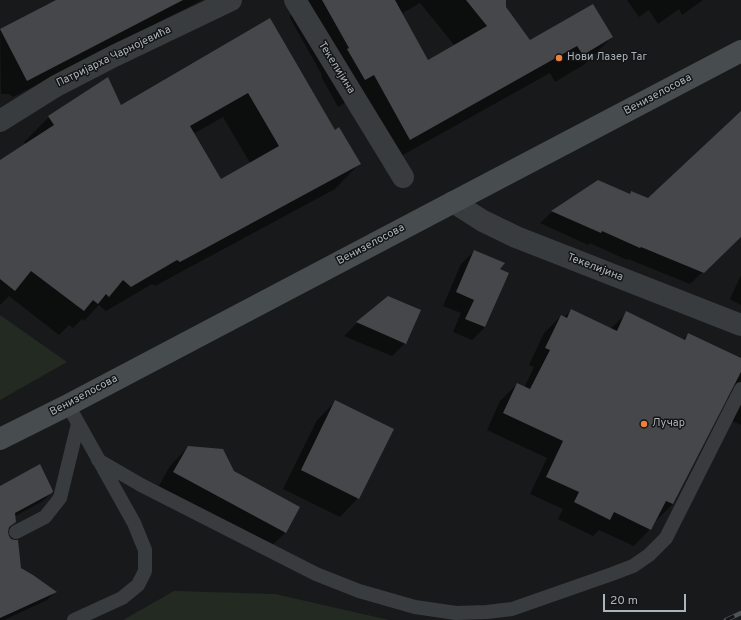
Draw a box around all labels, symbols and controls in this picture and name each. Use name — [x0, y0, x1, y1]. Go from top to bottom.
street label: Патријарха Чарнојевића — [55, 24, 173, 90]
street label: Текелијина — [315, 40, 357, 96]
place label: Нови Лазер Таг — [567, 51, 647, 65]
marker: Нови Лазер Таг — [554, 53, 564, 63]
street label: Венизелосова — [622, 72, 694, 118]
street label: Венизелосова — [335, 222, 407, 268]
street label: Текелијина — [565, 251, 625, 285]
street label: Венизелосова — [48, 373, 120, 419]
place label: Лучар — [652, 417, 685, 431]
marker: Лучар — [639, 419, 649, 429]
scale bar — [605, 586, 688, 612]
text: 20 m — [610, 593, 638, 609]

